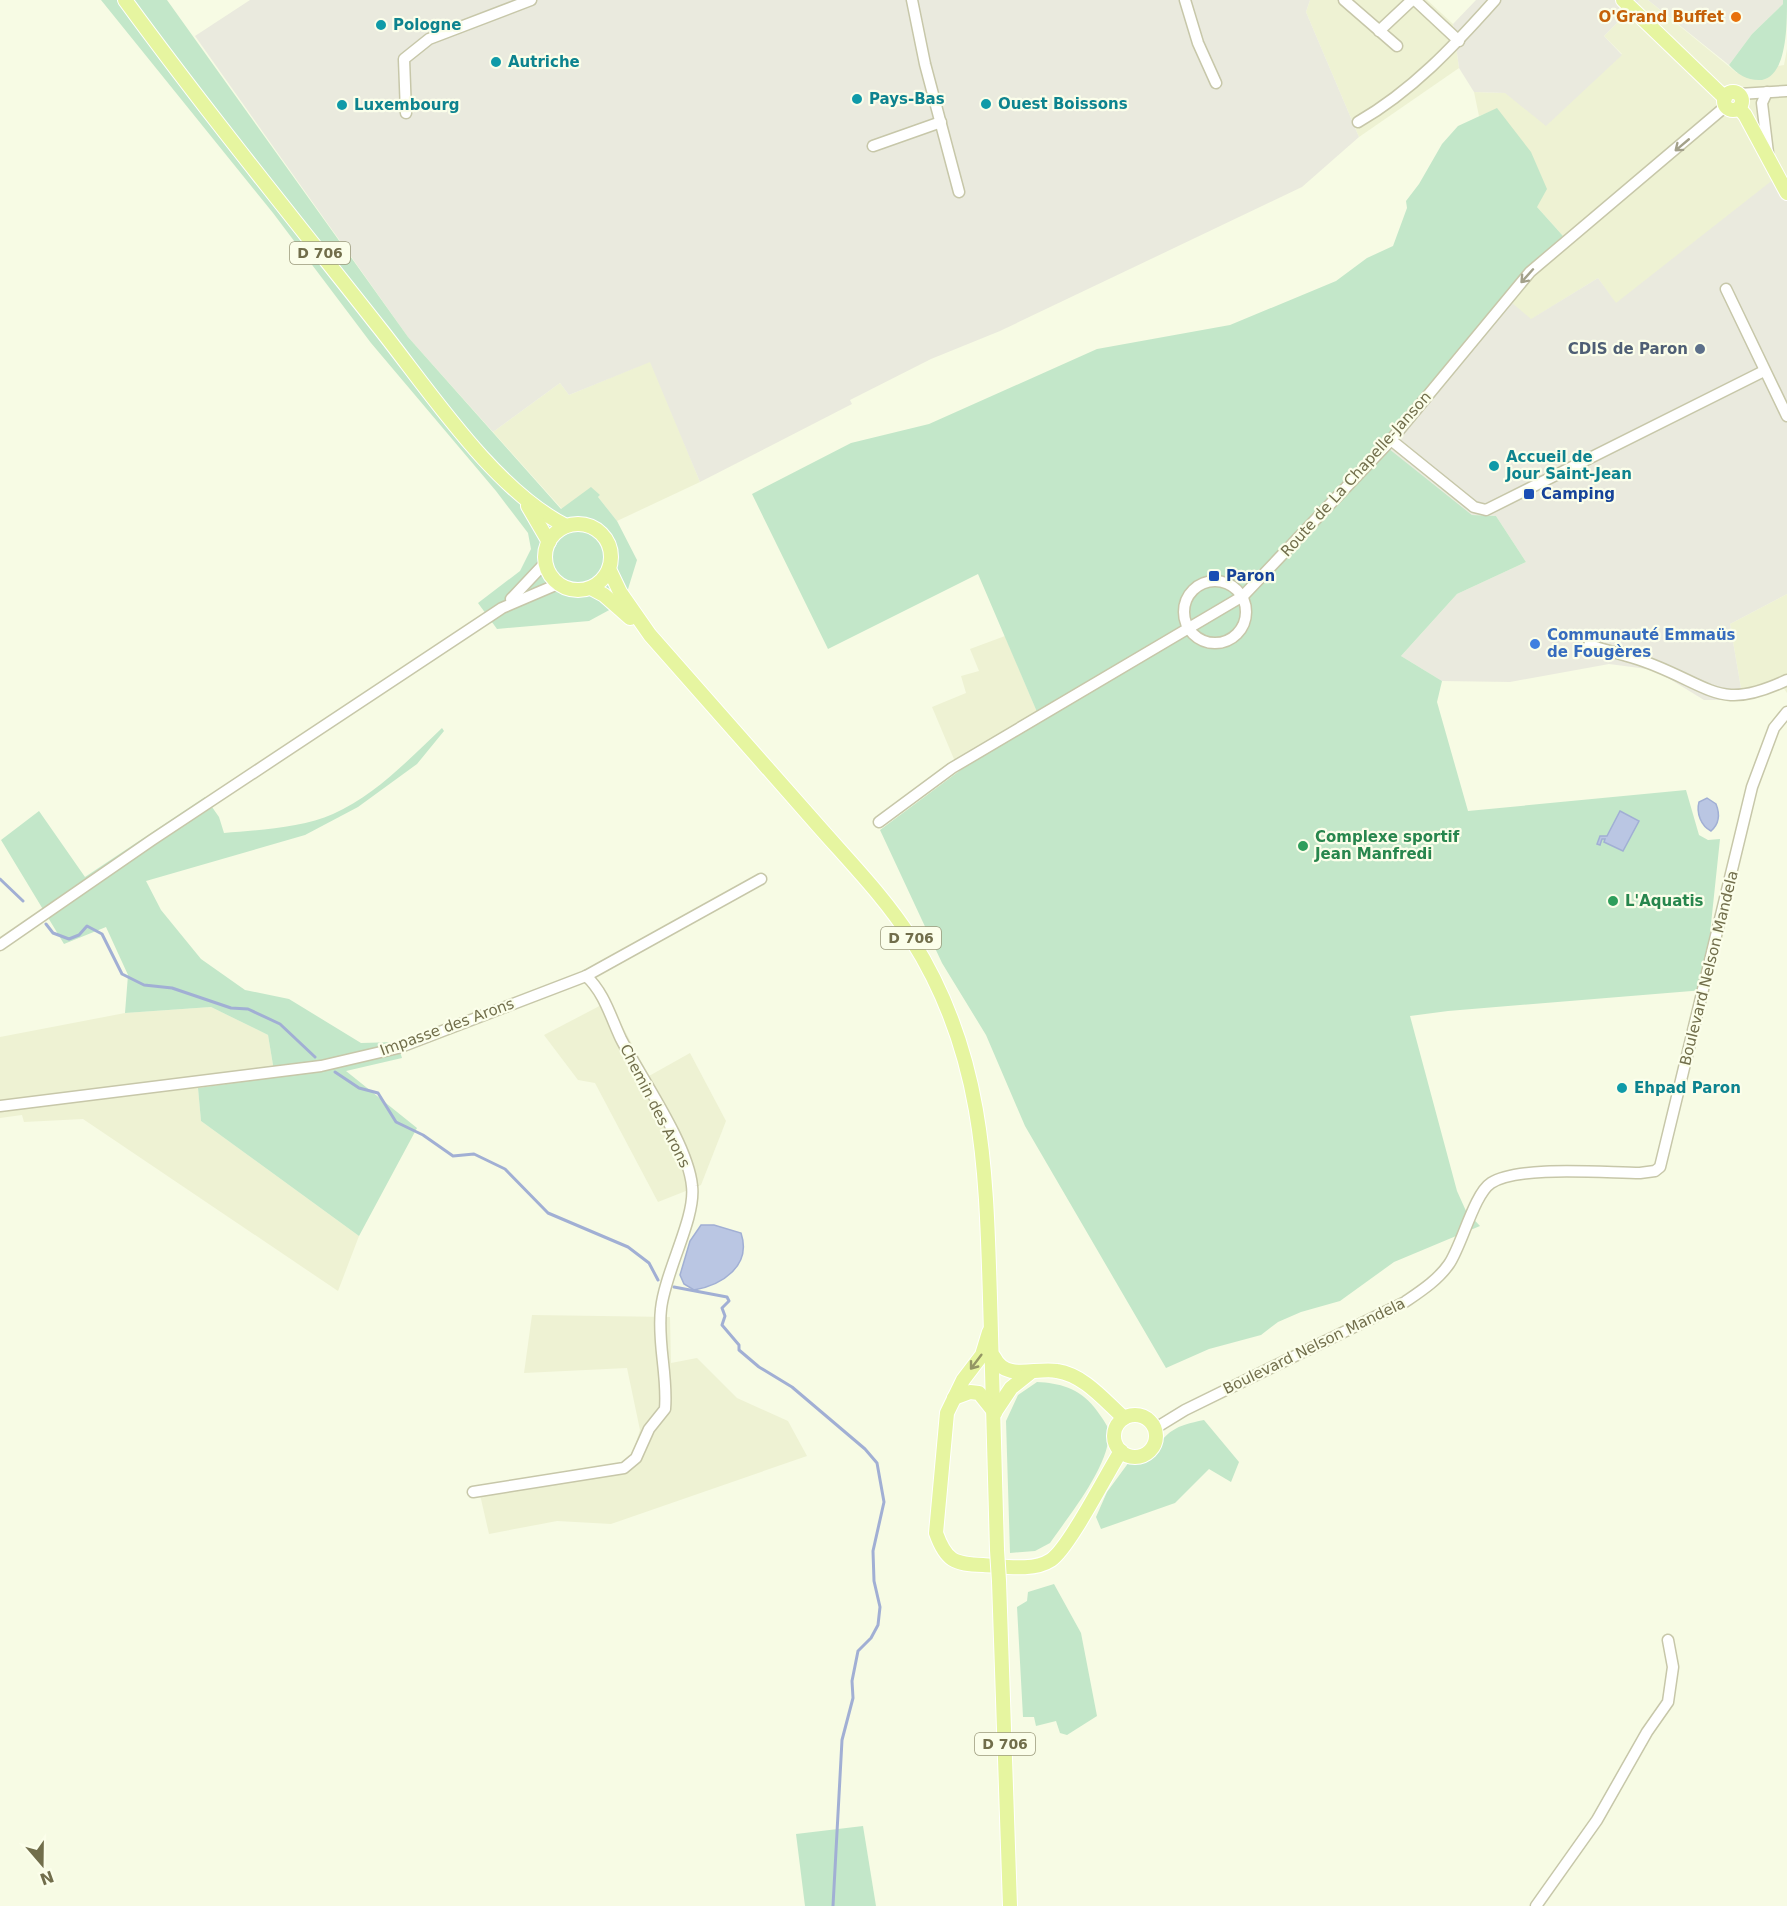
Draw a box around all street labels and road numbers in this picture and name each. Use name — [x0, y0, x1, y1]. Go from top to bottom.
road number: D 706 — [290, 242, 350, 264]
street label: Route de La Chapelle-Janson — [1277, 388, 1435, 560]
street label: Boulevard Nelson Mandela — [1676, 869, 1742, 1067]
road number: D 706 — [881, 927, 941, 949]
street label: Impasse des Arons — [378, 994, 517, 1060]
street label: Chemin des Arons — [616, 1041, 694, 1171]
street label: Boulevard Nelson Mandela — [1220, 1294, 1408, 1398]
road number: D 706 — [975, 1733, 1035, 1755]

